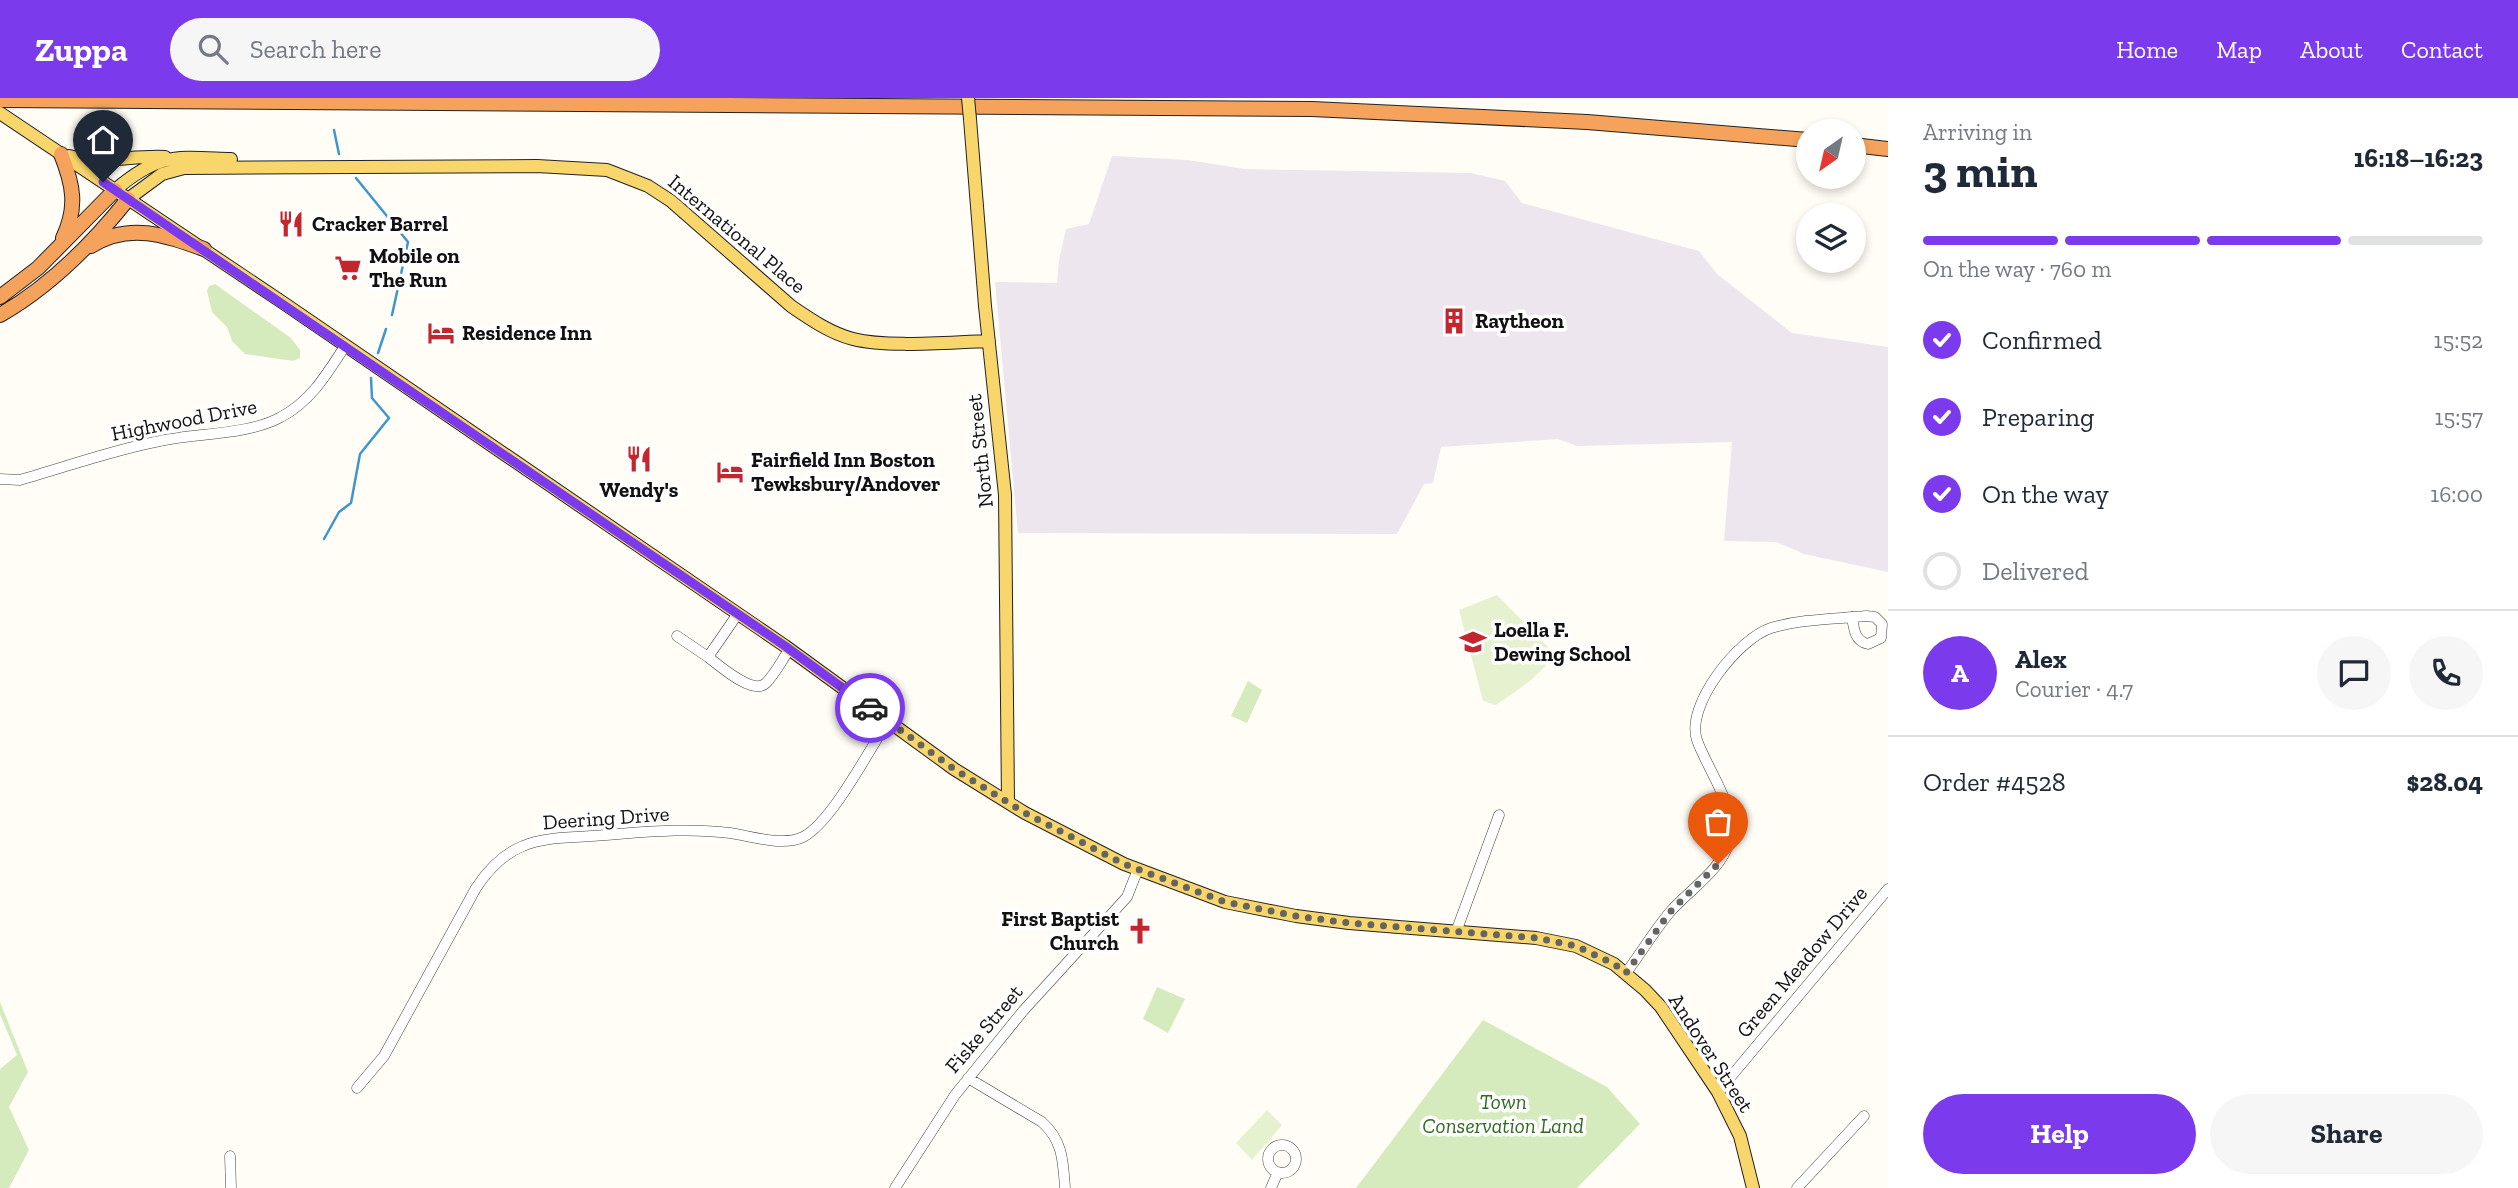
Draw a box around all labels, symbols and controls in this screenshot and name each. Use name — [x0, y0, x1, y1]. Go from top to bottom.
search box — [170, 18, 660, 81]
text: Zuppa — [35, 30, 128, 69]
icon: search — [194, 30, 232, 68]
text: Search here — [250, 33, 381, 65]
text: Home — [2116, 35, 2178, 64]
text: Map — [2216, 35, 2262, 64]
text: About — [2300, 35, 2363, 64]
text: Contact — [2401, 35, 2483, 64]
pin — [73, 110, 133, 182]
text: Arriving in — [1923, 118, 2032, 146]
north arrow — [1796, 119, 1866, 189]
map controls — [1796, 119, 1866, 273]
icon: home — [84, 121, 122, 159]
text: 16:18–16:23 — [2354, 142, 2483, 174]
text: 3 min — [1923, 144, 2037, 199]
street label: International Place — [663, 169, 811, 298]
button: layers — [1796, 203, 1866, 273]
restaurant icon: Cracker Barrel — [276, 209, 306, 239]
place label: Cracker Barrel — [312, 211, 448, 236]
place label: Mobile on The Run — [369, 243, 460, 292]
supermarket icon: Mobile on The Run — [333, 253, 363, 283]
text: On the way · 760 m — [1923, 255, 2111, 283]
building icon: Raytheon — [1439, 306, 1469, 336]
place label: Raytheon — [1475, 308, 1564, 333]
hotel icon: Residence Inn — [426, 318, 456, 348]
place label: Residence Inn — [462, 320, 593, 345]
icon: check — [1923, 321, 1961, 359]
text: Confirmed — [1982, 324, 2102, 356]
text: 15:52 — [2434, 326, 2483, 354]
street label: Highwood Drive — [109, 393, 259, 446]
street label: North Street — [961, 393, 998, 509]
icon: check — [1923, 398, 1961, 436]
text: Preparing — [1982, 401, 2094, 433]
text: 15:57 — [2435, 403, 2483, 431]
restaurant icon: Wendy's — [624, 444, 654, 474]
place label: Fairfield Inn Boston Tewksbury/Andover — [751, 447, 940, 496]
hotel icon: Fairfield Inn Boston Tewksbury/Andover — [715, 457, 745, 487]
icon: check — [1923, 475, 1961, 513]
place label: Wendy's — [600, 477, 679, 502]
text: On the way — [1982, 478, 2109, 510]
text: 16:00 — [2430, 480, 2483, 508]
text: Delivered — [1982, 555, 2089, 587]
place label: Loella F. Dewing School — [1494, 617, 1631, 666]
school or university icon: Loella F. Dewing School — [1458, 627, 1488, 657]
button: chat — [2317, 636, 2391, 710]
button: phone — [2409, 636, 2483, 710]
text: Alex — [2015, 643, 2067, 675]
text: A — [1951, 657, 1969, 689]
courier — [835, 673, 905, 743]
text: Courier · 4.7 — [2015, 675, 2133, 703]
icon: car — [851, 689, 889, 727]
text: Order #4528 — [1923, 766, 2066, 798]
text: $28.04 — [2407, 766, 2483, 798]
pin — [1688, 792, 1748, 864]
street label: Deering Drive — [542, 801, 670, 834]
icon: bag — [1699, 803, 1737, 841]
street label: Green Meadow Drive — [1731, 881, 1872, 1042]
place label: First Baptist Church — [1001, 906, 1120, 955]
church icon: First Baptist Church — [1125, 916, 1155, 946]
street label: Fiske Street — [940, 979, 1028, 1078]
street label: Andover Street — [1664, 989, 1759, 1117]
park label: Town Conservation Land — [1422, 1089, 1584, 1138]
button: Help — [1923, 1094, 2196, 1174]
button: Share — [2210, 1094, 2483, 1174]

